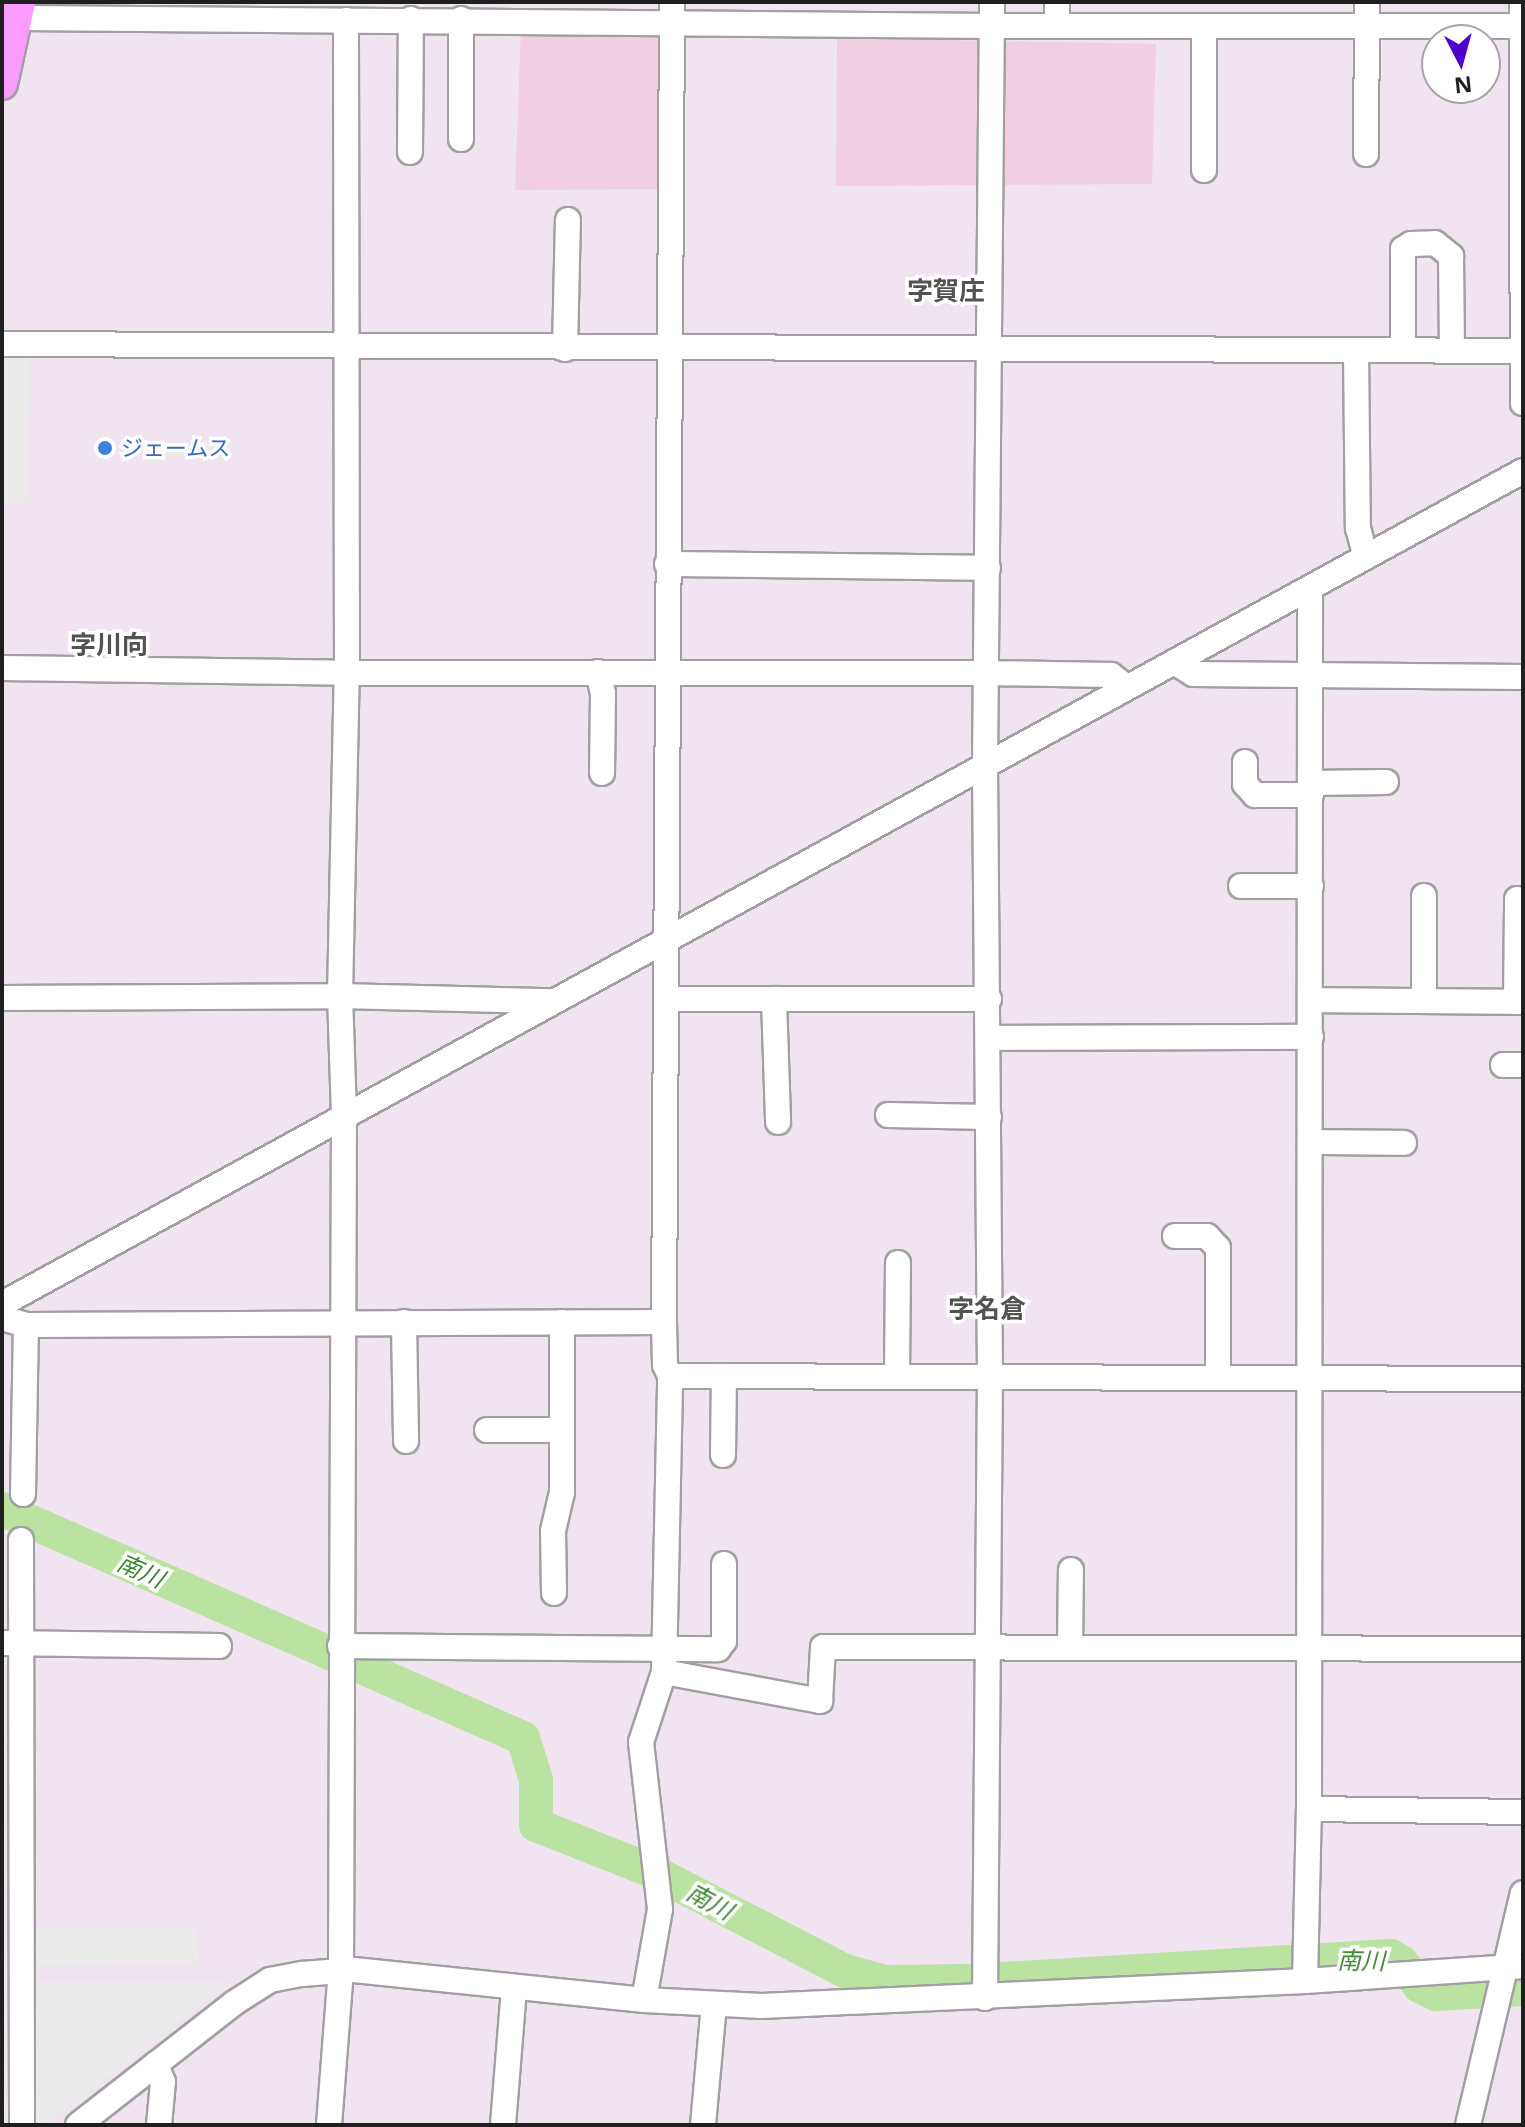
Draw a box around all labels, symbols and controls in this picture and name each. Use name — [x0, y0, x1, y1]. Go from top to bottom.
north arrow — [1421, 24, 1501, 104]
text: N — [1453, 70, 1474, 102]
district label: 字賀庄 — [907, 275, 985, 307]
place label: ジェームス — [121, 435, 231, 461]
marker: ジェームス — [96, 439, 114, 457]
district label: 字川向 — [70, 629, 148, 661]
district label: 字名倉 — [948, 1293, 1026, 1325]
water label: 南川 — [113, 1547, 169, 1593]
water label: 南川 — [682, 1877, 738, 1925]
water label: 南川 — [1337, 1945, 1385, 1975]

